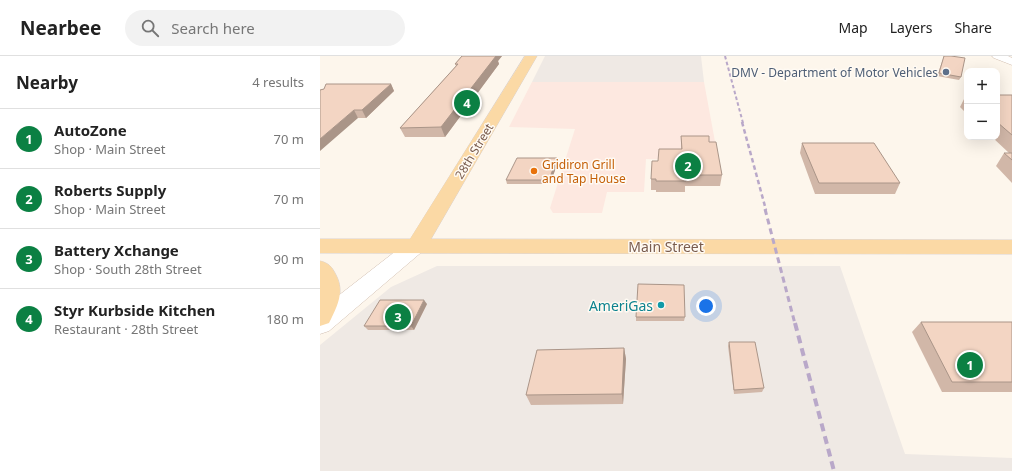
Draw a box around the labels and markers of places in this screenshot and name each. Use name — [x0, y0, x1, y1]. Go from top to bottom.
place label: DMV - Department of Motor Vehicles — [731, 64, 938, 81]
marker: DMV - Department of Motor Vehicles — [941, 67, 951, 77]
pin: 4 — [454, 88, 480, 118]
pin: 2 — [675, 151, 701, 181]
place label: Gridiron Grill and Tap House — [542, 156, 626, 187]
marker: Gridiron Grill and Tap House — [529, 166, 539, 176]
place label: AmeriGas — [589, 296, 653, 315]
marker: AmeriGas — [656, 300, 666, 310]
pin: 3 — [385, 302, 411, 332]
pin: 1 — [957, 350, 983, 380]

